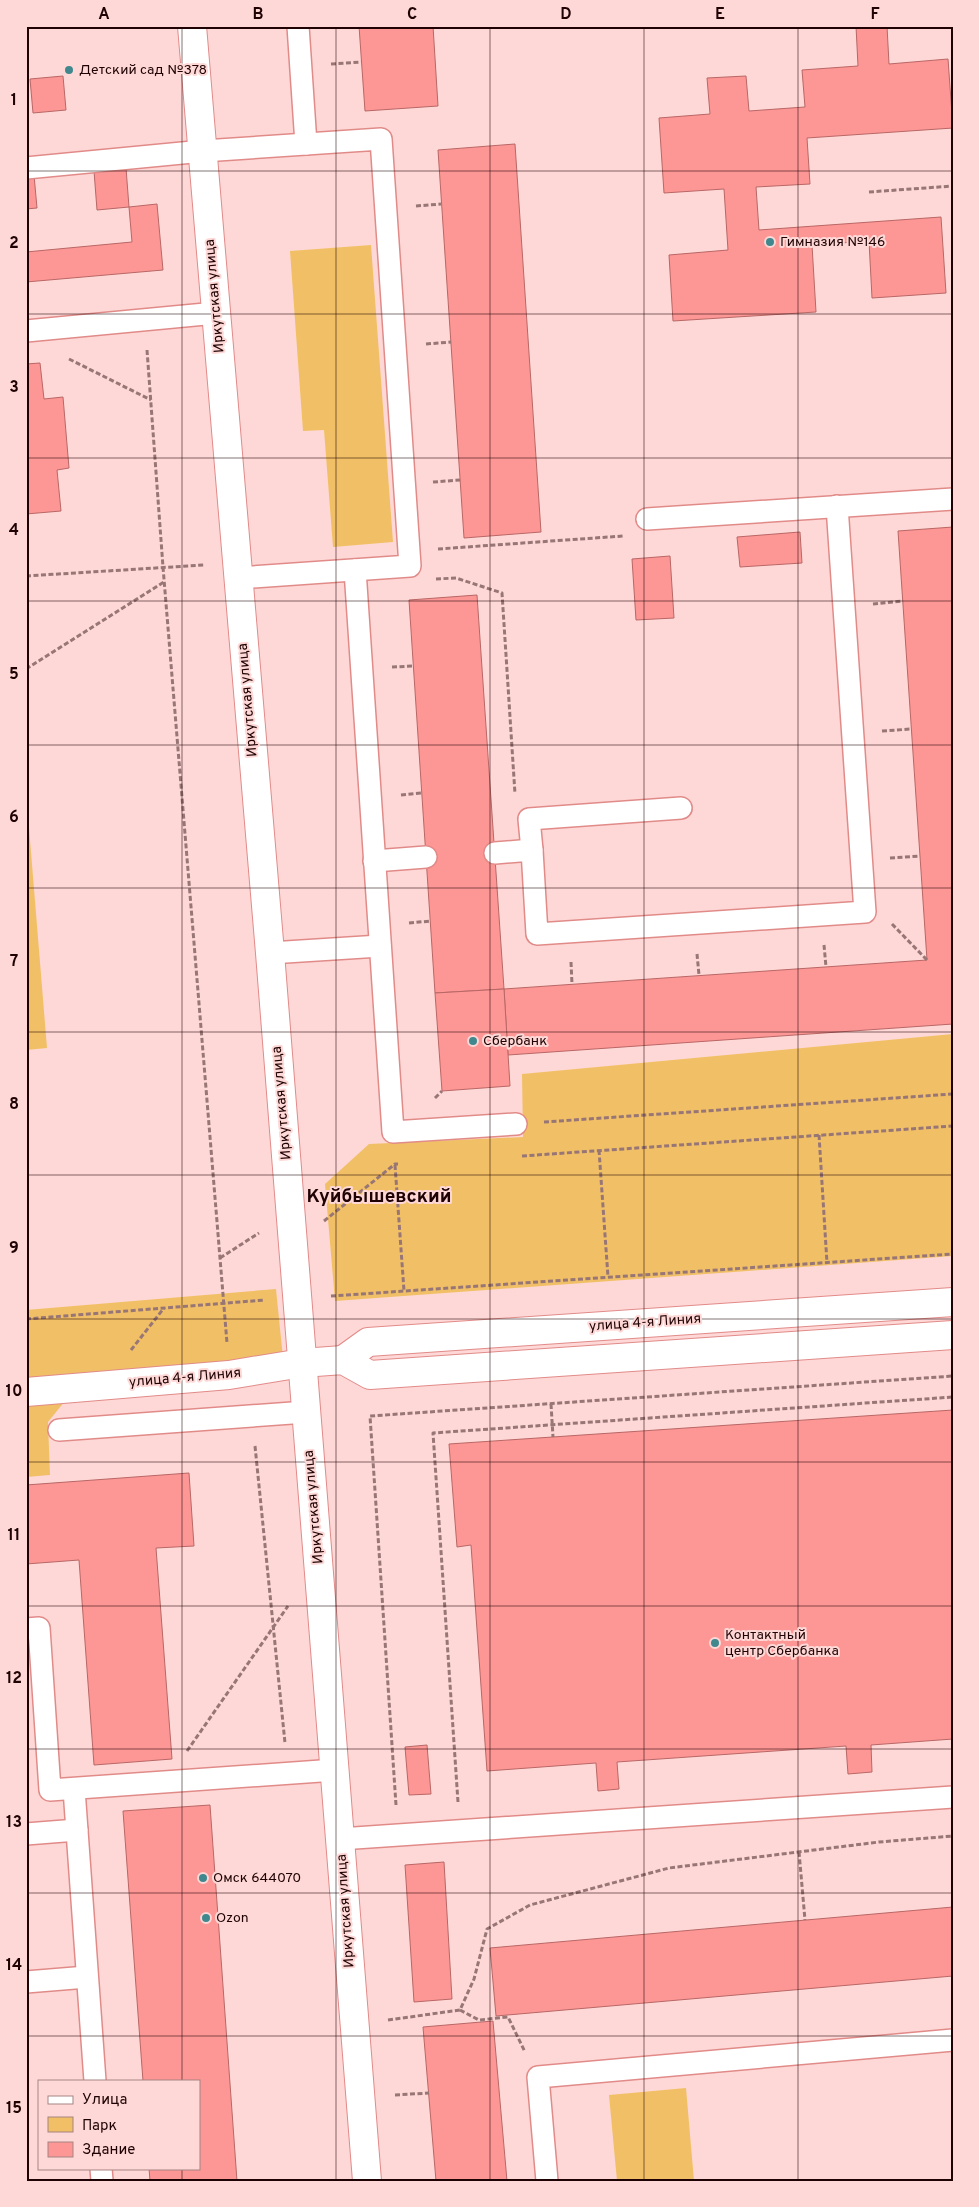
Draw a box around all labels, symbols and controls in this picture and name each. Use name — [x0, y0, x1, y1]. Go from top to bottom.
text: A — [98, 5, 110, 25]
text: B — [252, 5, 264, 25]
text: C — [407, 5, 417, 25]
text: D — [560, 5, 572, 25]
text: E — [715, 5, 725, 25]
text: F — [870, 5, 880, 25]
place label: Детский сад №378 — [79, 62, 207, 79]
marker: Детский сад №378 — [63, 64, 75, 76]
text: 1 — [11, 91, 17, 111]
text: 2 — [9, 234, 19, 254]
place label: Гимназия №146 — [780, 234, 885, 251]
marker: Гимназия №146 — [764, 236, 776, 248]
street label: Иркутская улица — [202, 239, 228, 353]
text: 3 — [9, 378, 19, 398]
text: 4 — [9, 521, 19, 541]
street label: Иркутская улица — [235, 643, 261, 757]
text: 5 — [9, 665, 19, 685]
text: 6 — [9, 808, 19, 828]
text: 7 — [10, 952, 18, 972]
place label: Сбербанк — [483, 1033, 547, 1050]
marker: Сбербанк — [467, 1035, 479, 1047]
street label: Иркутская улица — [269, 1046, 295, 1160]
text: 8 — [9, 1095, 19, 1115]
district label: Куйбышевский — [307, 1185, 451, 1209]
text: 9 — [9, 1239, 19, 1259]
street label: улица 4-я Линия — [588, 1311, 702, 1335]
street label: улица 4-я Линия — [128, 1365, 242, 1391]
text: 10 — [6, 1382, 22, 1402]
street label: Иркутская улица — [301, 1450, 327, 1564]
text: 11 — [8, 1526, 20, 1546]
place label: Контактный центр Сбербанка — [725, 1627, 839, 1660]
marker: Контактный центр Сбербанка — [709, 1637, 721, 1649]
text: 12 — [6, 1669, 22, 1689]
text: 13 — [6, 1813, 22, 1833]
street label: Иркутская улица — [334, 1854, 358, 1968]
place label: Омск 644070 — [213, 1870, 301, 1887]
marker: Омск 644070 — [197, 1872, 209, 1884]
place label: Ozon — [216, 1910, 249, 1927]
marker: Ozon — [200, 1912, 212, 1924]
text: 14 — [6, 1956, 22, 1976]
legend — [38, 2080, 200, 2170]
text: Улица — [82, 2091, 127, 2110]
text: 15 — [6, 2099, 22, 2119]
text: Парк — [82, 2117, 117, 2136]
text: Здание — [82, 2141, 135, 2160]

